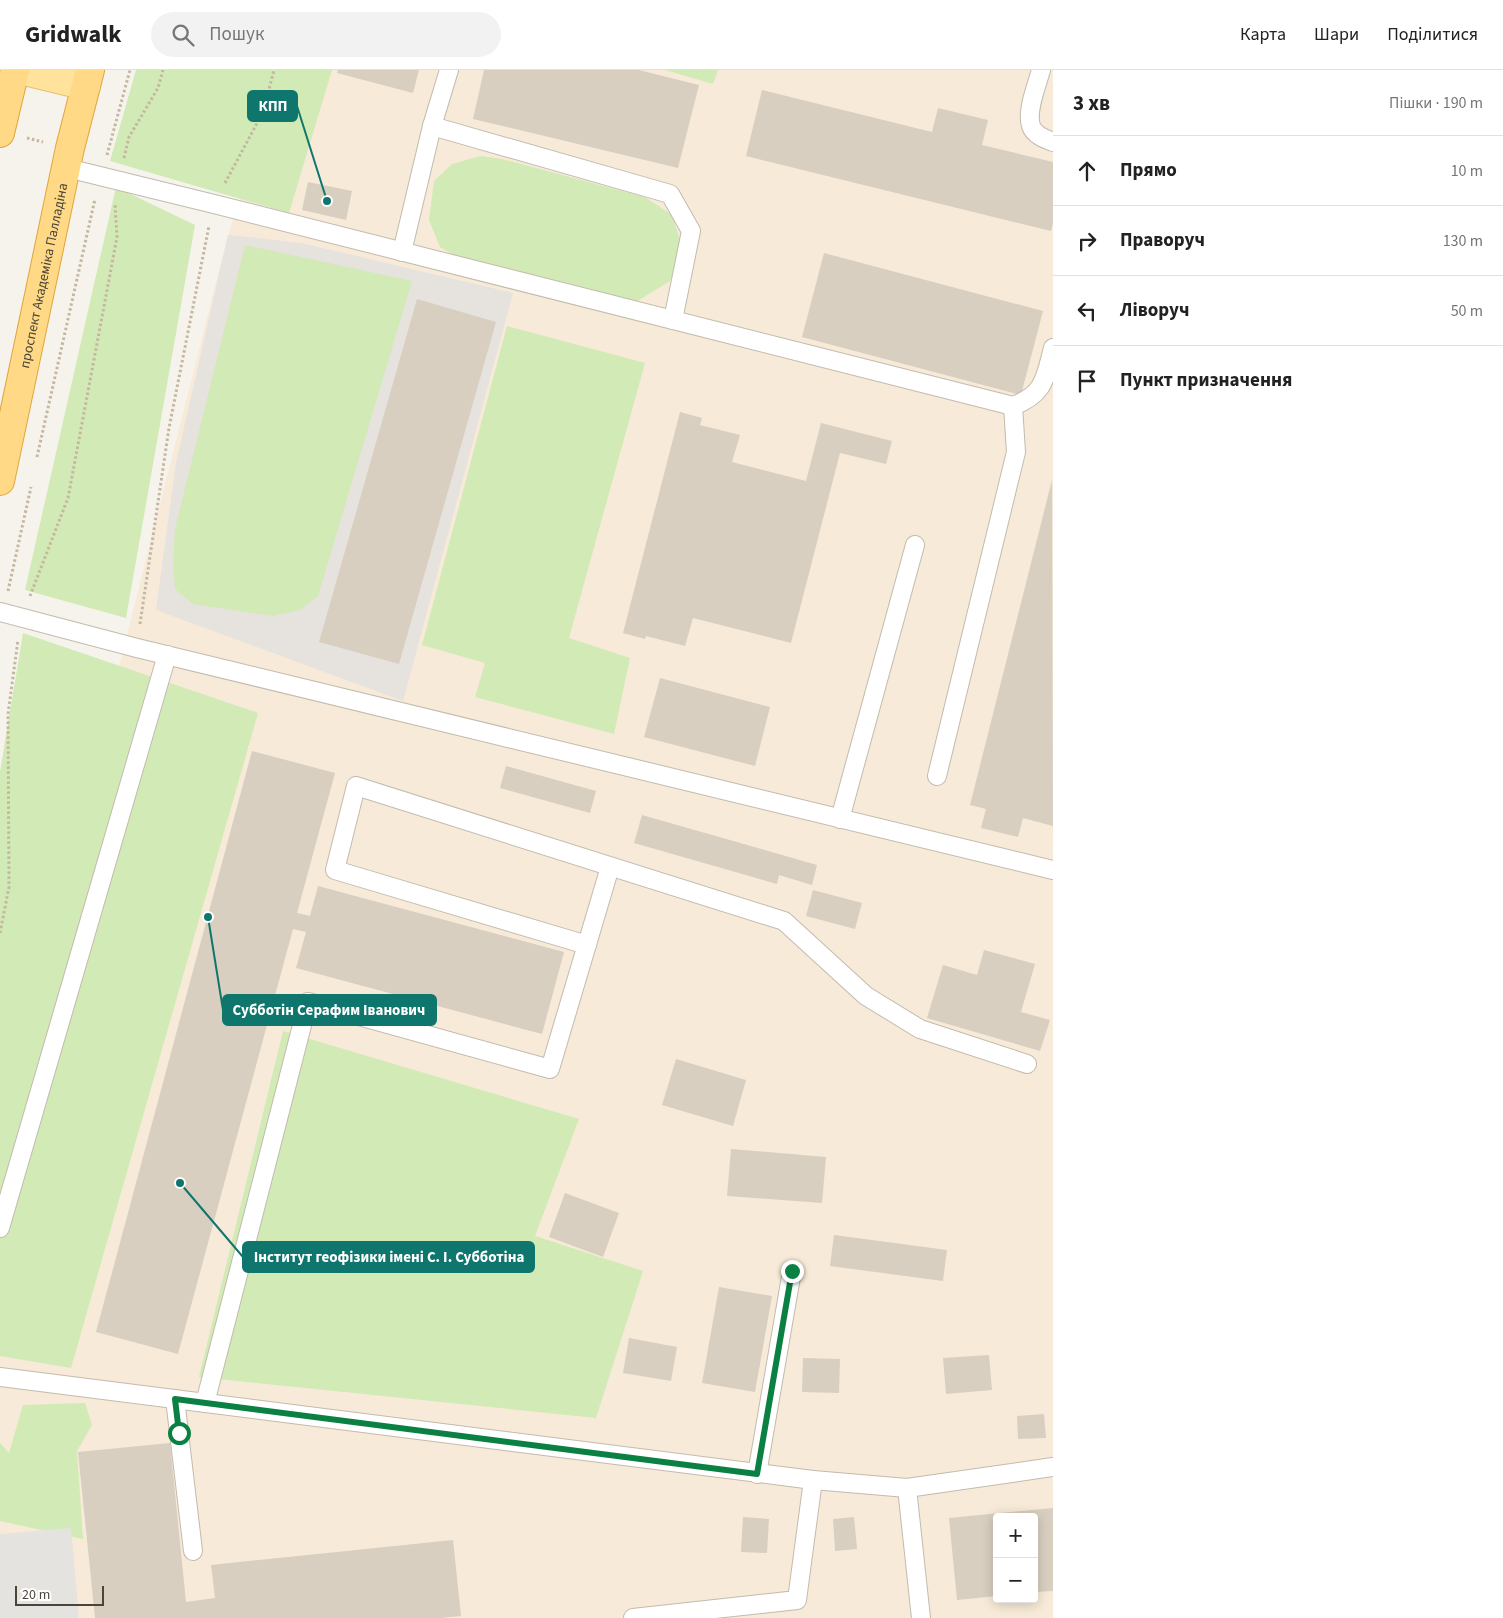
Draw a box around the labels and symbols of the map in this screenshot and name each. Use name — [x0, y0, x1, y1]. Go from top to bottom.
callout: КПП — [248, 91, 297, 121]
text: КПП — [258, 96, 288, 117]
street label: проспект Академіка Палладіна — [15, 181, 73, 370]
callout: Субботін Серафим Іванович — [223, 995, 436, 1025]
text: Субботін Серафим Іванович — [233, 1000, 425, 1021]
callout: Інститут геофізики імені С. І. Субботіна — [243, 1242, 534, 1272]
text: Інститут геофізики імені С. І. Субботіна — [254, 1247, 524, 1268]
route end — [781, 1260, 804, 1283]
route start — [168, 1422, 191, 1445]
scale bar — [15, 1583, 104, 1606]

